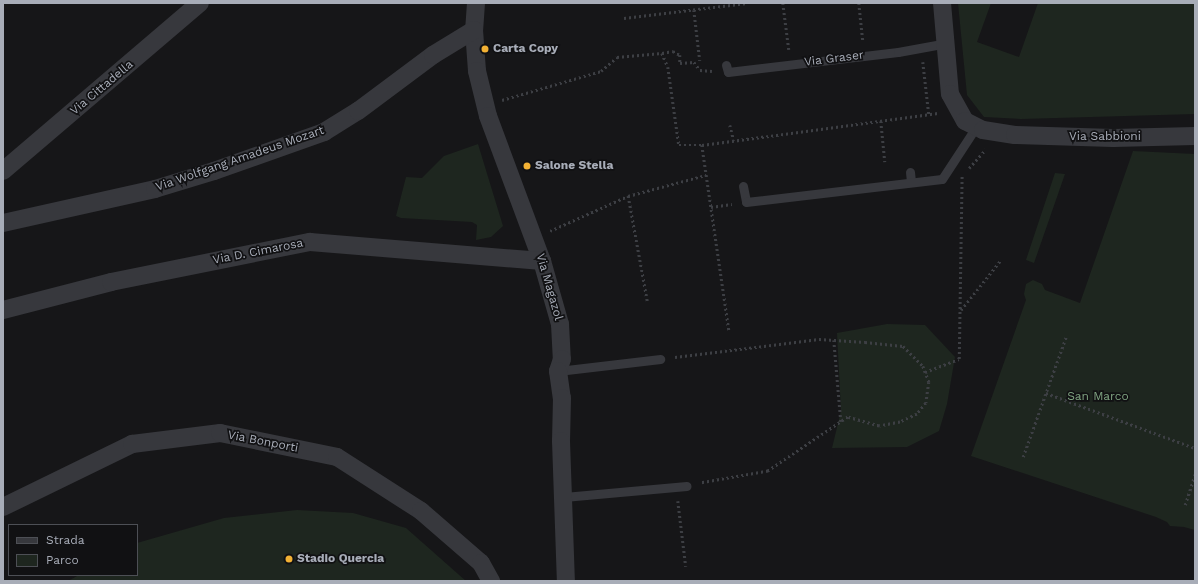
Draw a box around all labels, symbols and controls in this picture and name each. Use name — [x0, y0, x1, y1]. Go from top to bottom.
place label: Carta Copy — [493, 42, 558, 56]
marker: Carta Copy — [480, 44, 490, 54]
street label: Via Graser — [803, 48, 865, 70]
street label: Via Cittadella — [68, 57, 136, 119]
street label: Via Wolfgang Amadeus Mozart — [154, 123, 326, 195]
street label: Via Sabbioni — [1069, 130, 1141, 144]
place label: Salone Stella — [535, 159, 613, 173]
marker: Salone Stella — [522, 161, 532, 171]
street label: Via D. Cimarosa — [211, 236, 305, 268]
street label: Via Magazol — [533, 252, 565, 322]
park label: San Marco — [1067, 390, 1129, 404]
street label: Via Bonporti — [226, 428, 300, 456]
legend — [8, 524, 138, 576]
text: Strada — [46, 533, 85, 547]
place label: Stadio Quercia — [297, 552, 384, 566]
text: Parco — [46, 553, 79, 567]
marker: Stadio Quercia — [284, 554, 294, 564]

